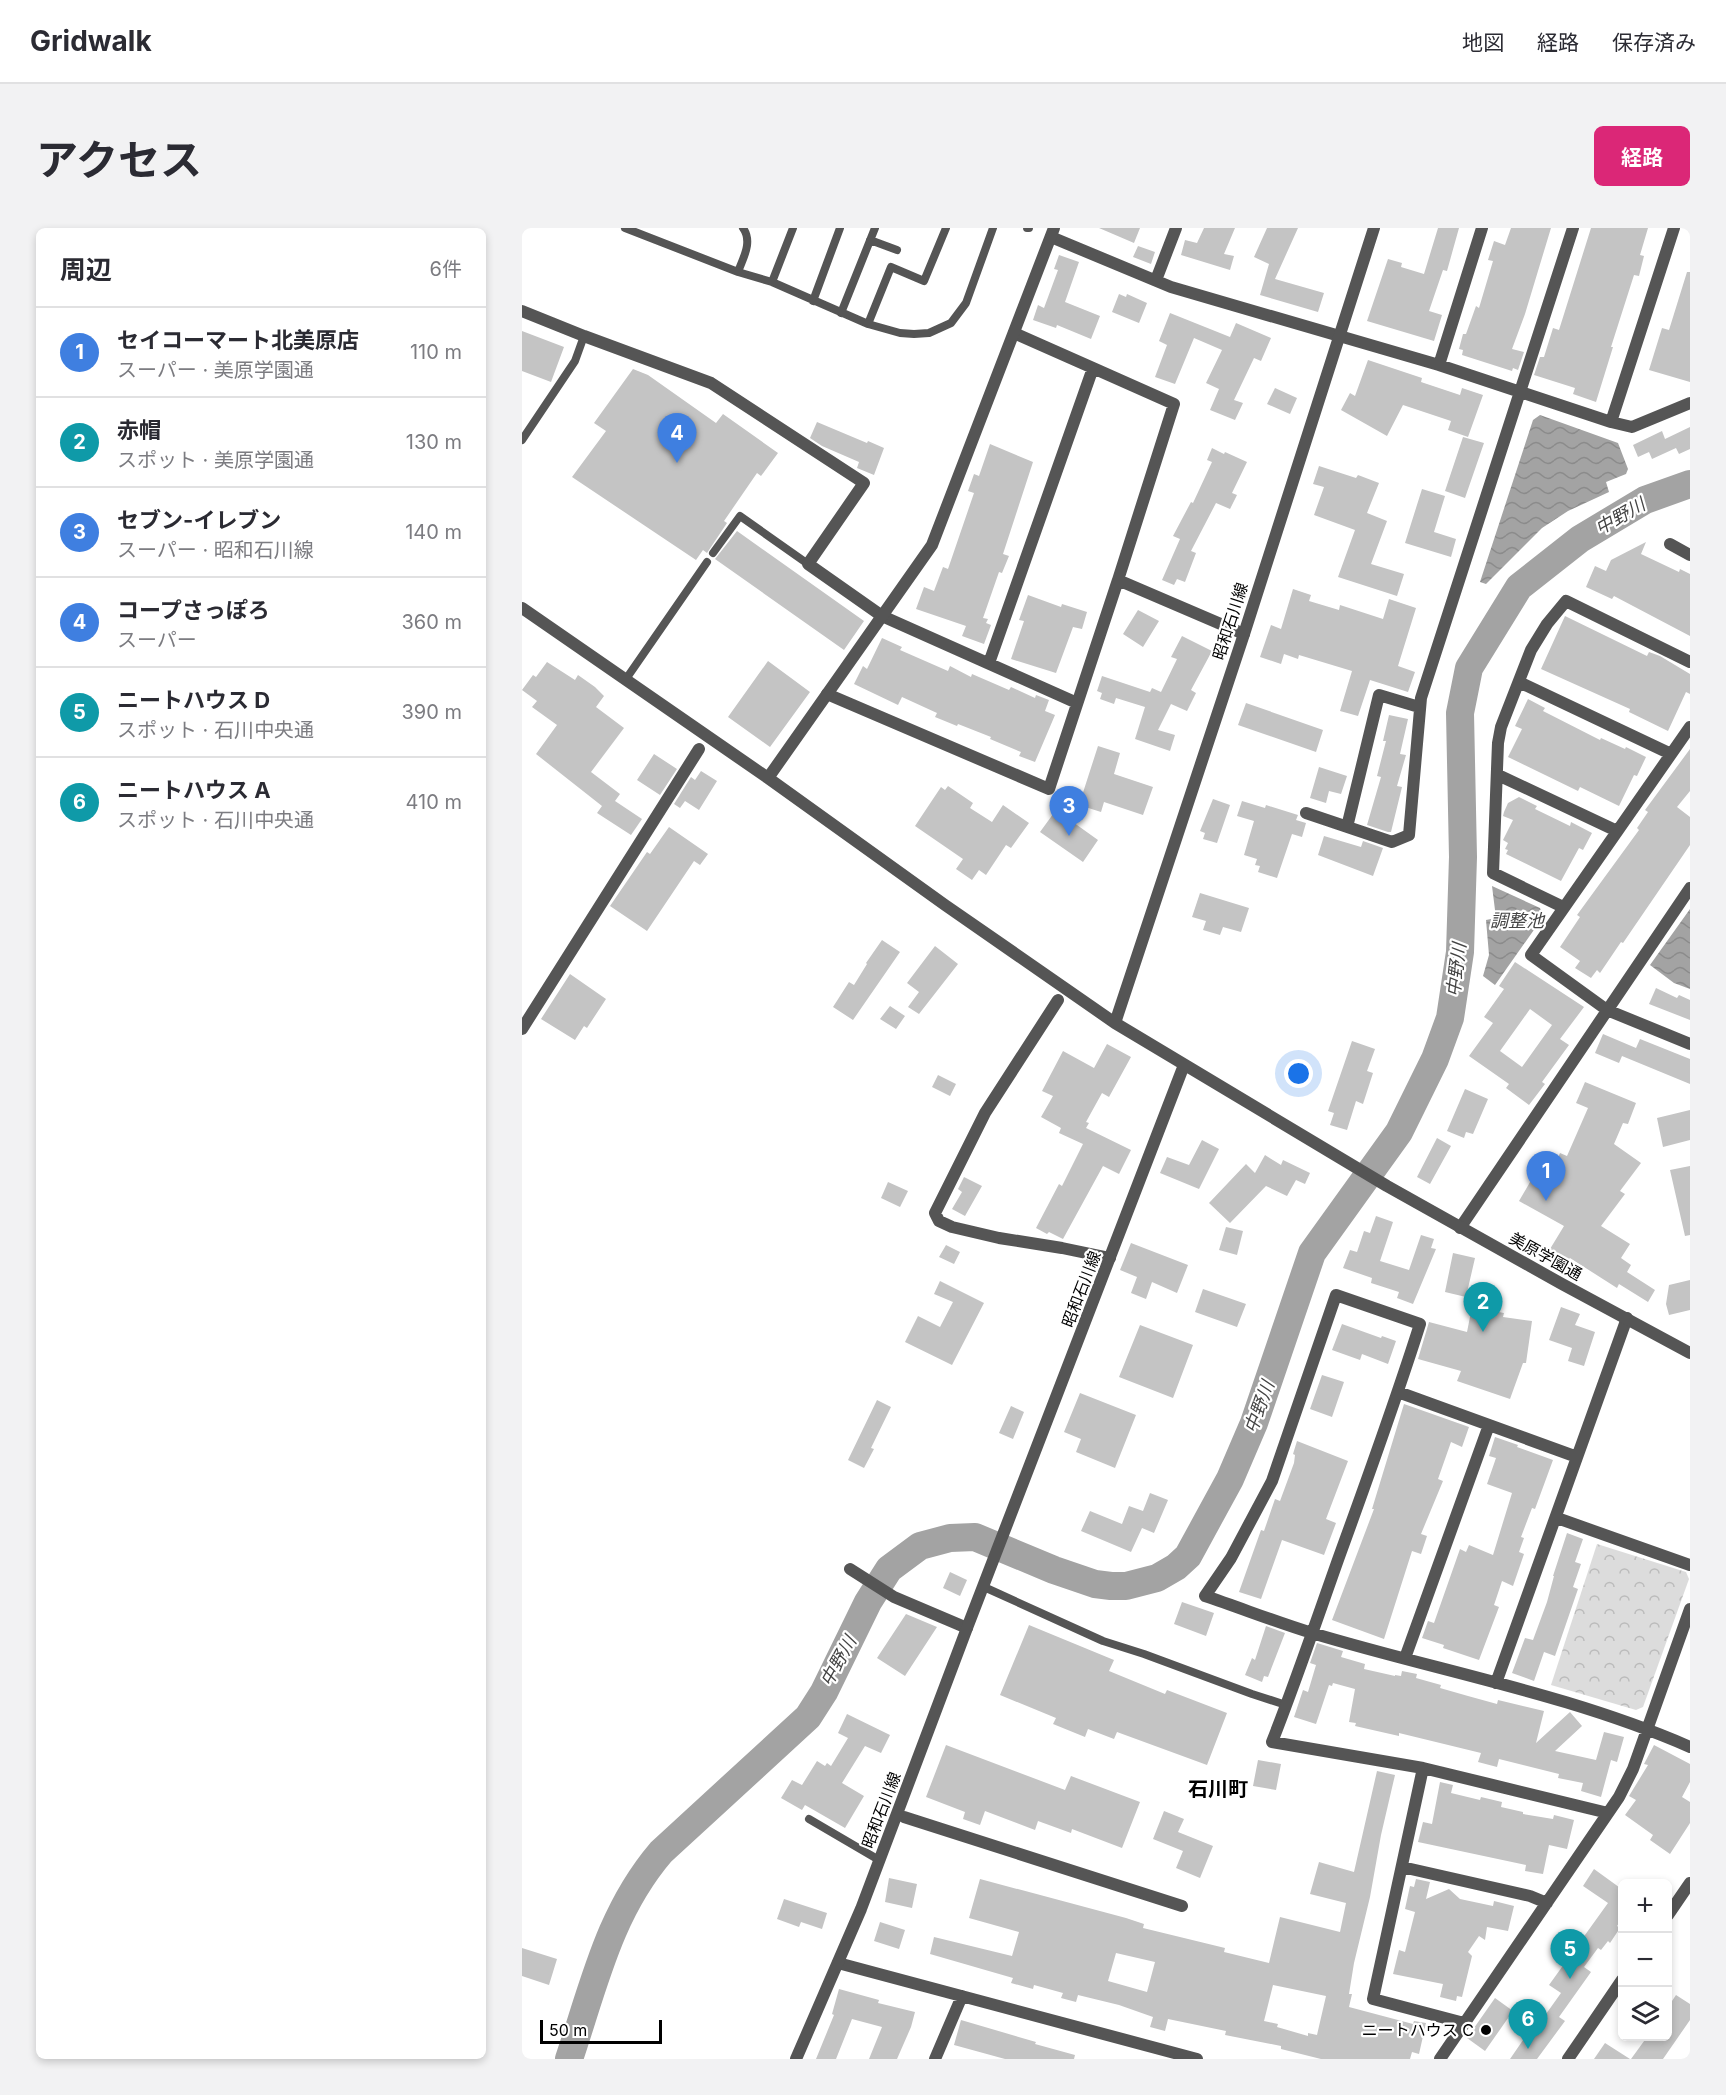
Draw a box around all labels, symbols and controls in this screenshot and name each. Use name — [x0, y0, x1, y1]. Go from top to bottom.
text: Gridwalk — [30, 24, 152, 58]
text: 地図 — [1462, 30, 1504, 55]
text: 経路 — [1537, 30, 1579, 55]
text: 保存済み — [1612, 30, 1696, 55]
button: 経路 — [1594, 126, 1690, 186]
text: アクセス — [36, 134, 202, 185]
text: 周辺 — [60, 254, 112, 285]
text: 6件 — [430, 257, 462, 281]
text: セイコーマート北美原店 — [117, 327, 359, 353]
text: 1 — [75, 340, 84, 364]
text: 110 m — [410, 340, 462, 364]
text: スーパー · 美原学園通 — [117, 358, 314, 382]
pin: 4 — [658, 414, 696, 463]
text: 赤帽 — [117, 417, 161, 443]
text: 2 — [73, 430, 86, 454]
text: 130 m — [406, 430, 462, 454]
text: スポット · 美原学園通 — [117, 448, 314, 472]
water label: 中野川 — [1591, 492, 1650, 539]
text: セブン-イレブン — [117, 507, 281, 533]
text: 3 — [73, 520, 86, 544]
text: 140 m — [405, 520, 462, 544]
text: スーパー · 昭和石川線 — [117, 538, 314, 562]
street label: 昭和石川線 — [1208, 580, 1252, 662]
text: コープさっぽろ — [117, 597, 270, 623]
text: 4 — [73, 610, 86, 634]
text: 360 m — [401, 610, 462, 634]
text: スーパー — [117, 628, 197, 652]
text: ニートハウス D — [117, 687, 270, 713]
text: 5 — [73, 700, 86, 724]
text: 390 m — [401, 700, 462, 724]
text: スポット · 石川中央通 — [117, 718, 314, 742]
text: ニートハウス A — [117, 777, 271, 803]
pin: 3 — [1050, 786, 1088, 836]
text: 6 — [73, 790, 86, 814]
text: 410 m — [406, 790, 462, 814]
text: スポット · 石川中央通 — [117, 808, 314, 832]
water label: 調整池 — [1490, 910, 1546, 931]
water label: 中野川 — [1442, 940, 1470, 998]
your location — [1284, 1059, 1313, 1088]
pin: 1 — [1526, 1152, 1566, 1201]
street label: 美原学園通 — [1506, 1228, 1586, 1284]
street label: 昭和石川線 — [1057, 1248, 1105, 1330]
pin: 2 — [1464, 1282, 1502, 1332]
water label: 中野川 — [1240, 1376, 1279, 1436]
water label: 中野川 — [816, 1631, 861, 1690]
street label: 昭和石川線 — [857, 1769, 905, 1851]
district label: 石川町 — [1188, 1777, 1248, 1801]
map controls — [1618, 1879, 1672, 2041]
button: + — [1618, 1879, 1672, 1933]
pin: 5 — [1550, 1930, 1590, 1979]
button: − — [1618, 1933, 1672, 1987]
button: layers — [1618, 1987, 1672, 2041]
pin: 6 — [1508, 2000, 1548, 2049]
scale bar — [540, 2017, 662, 2044]
text: 50 m — [549, 2020, 587, 2040]
place label: ニートハウス C — [1362, 2020, 1474, 2040]
marker: ニートハウス C — [1479, 2023, 1493, 2037]

